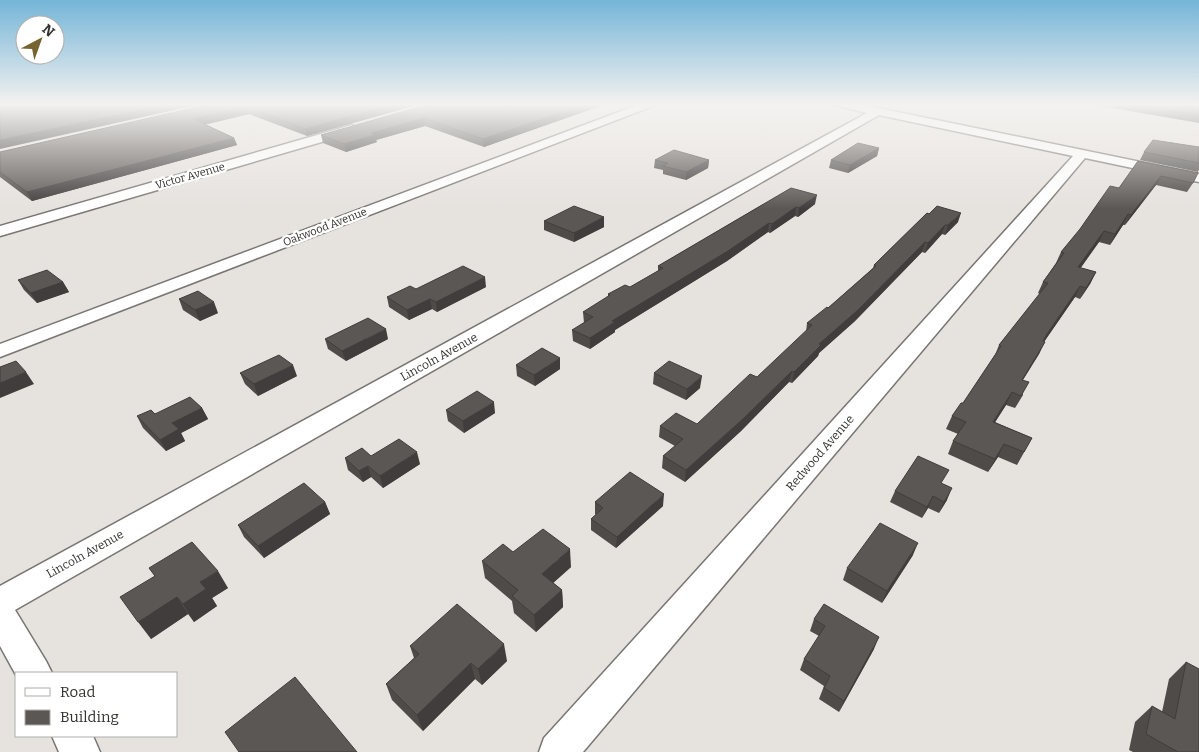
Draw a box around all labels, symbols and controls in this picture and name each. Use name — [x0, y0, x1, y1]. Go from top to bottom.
north arrow — [15, 15, 65, 65]
text: N — [39, 21, 58, 41]
street label: Victor Avenue — [154, 160, 226, 192]
street label: Oakwood Avenue — [281, 205, 369, 249]
street label: Lincoln Avenue — [398, 330, 480, 384]
street label: Redwood Avenue — [783, 412, 857, 494]
street label: Lincoln Avenue — [44, 527, 126, 581]
legend — [15, 672, 178, 737]
text: Road — [60, 683, 95, 701]
text: Building — [60, 708, 119, 726]

